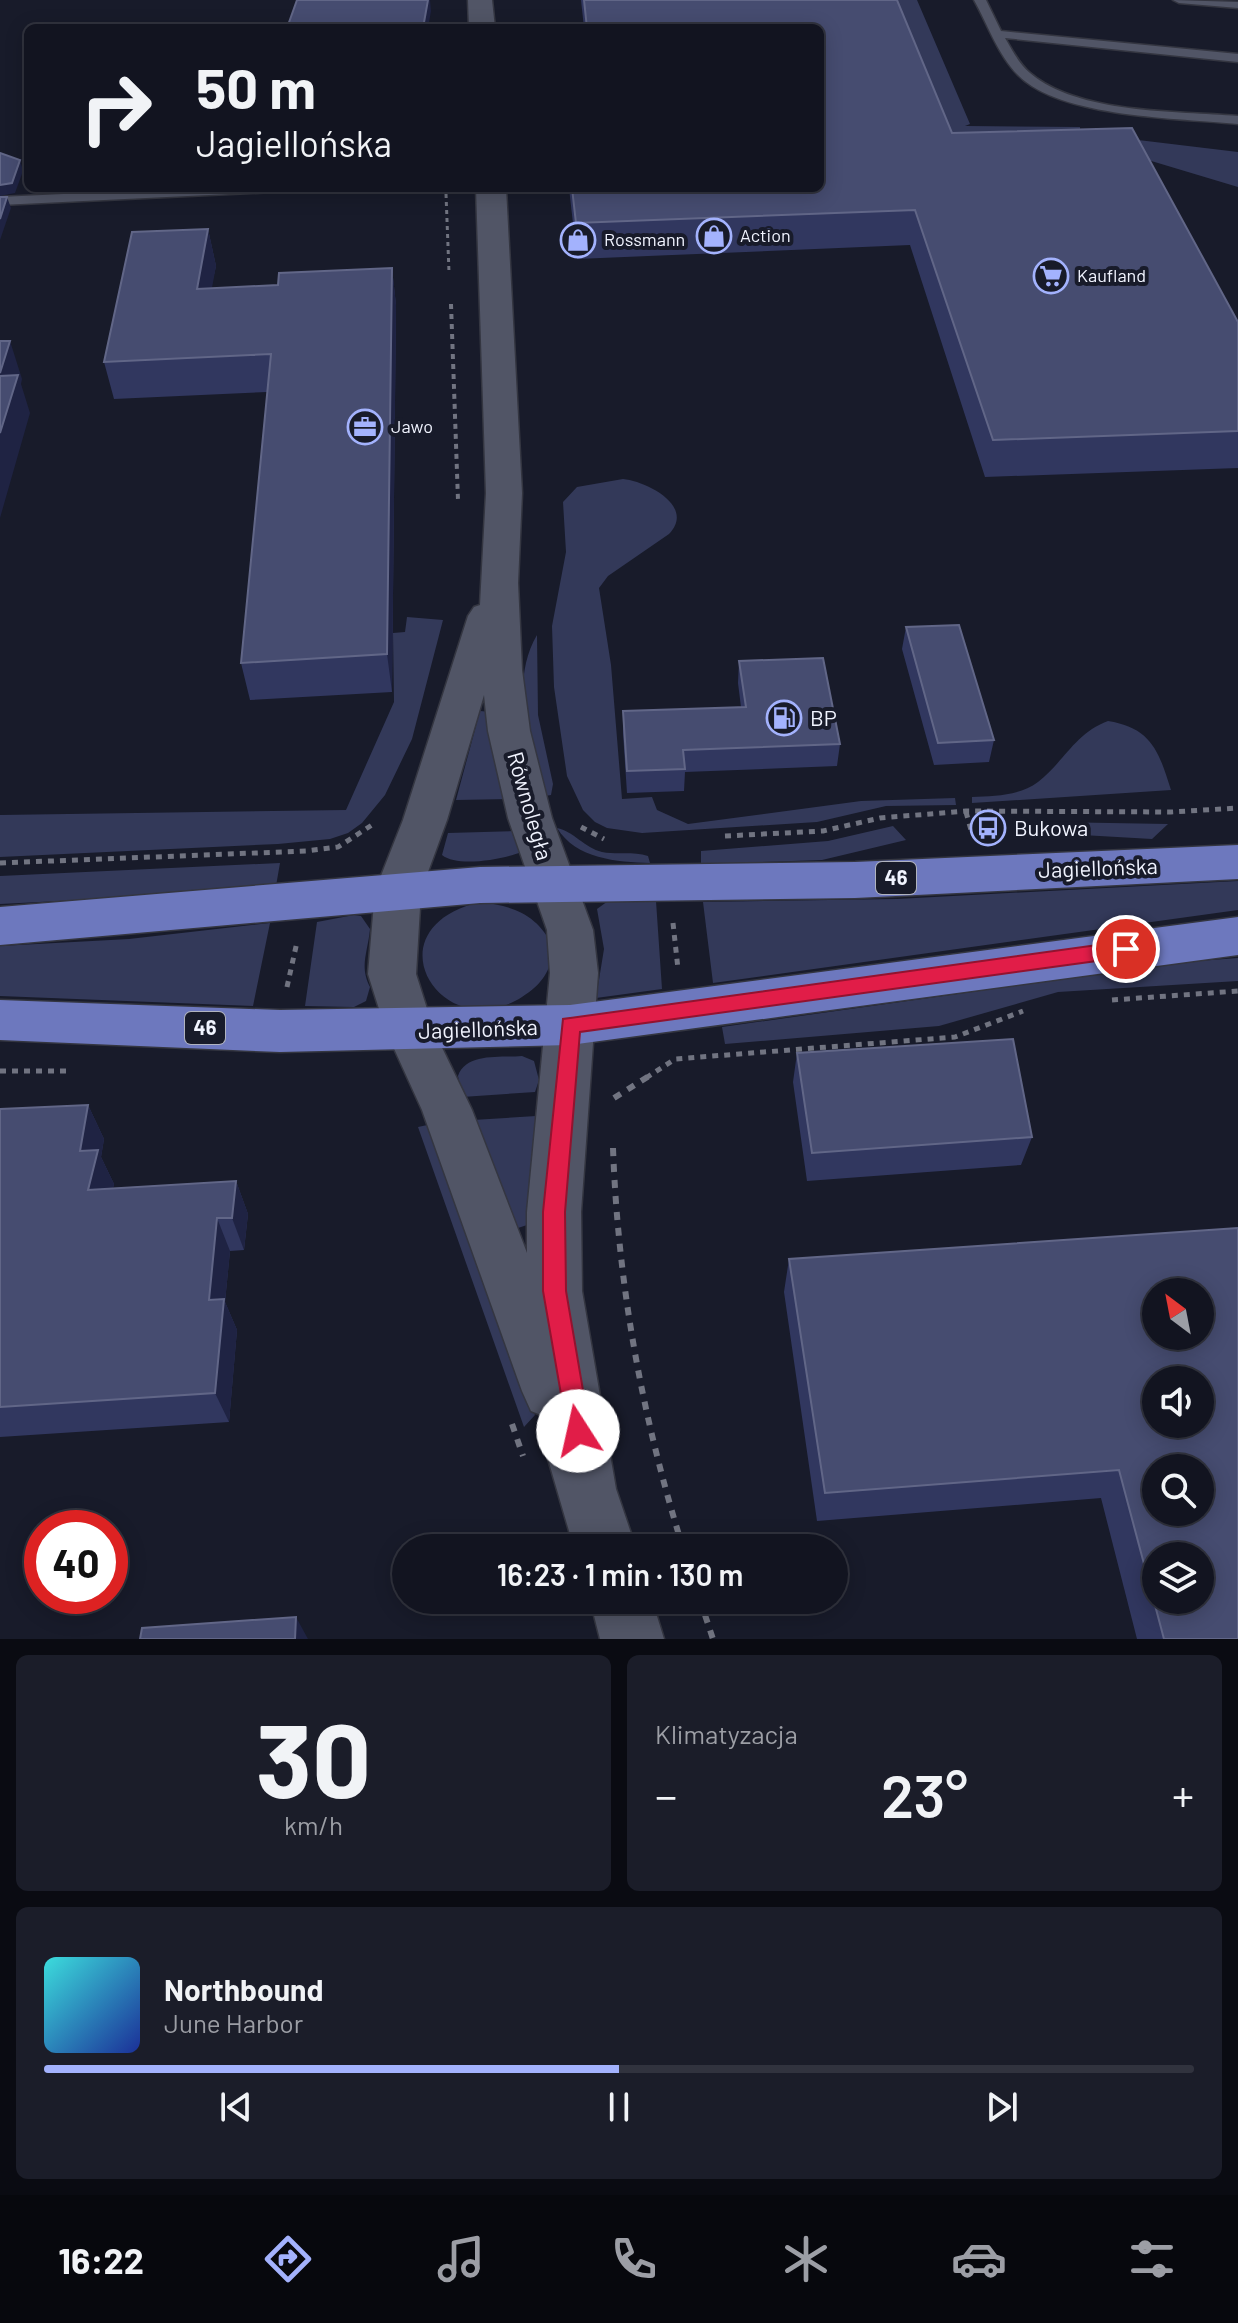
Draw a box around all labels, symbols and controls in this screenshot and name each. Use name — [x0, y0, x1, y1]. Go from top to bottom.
text: 50 m — [196, 53, 316, 120]
icon: right — [64, 56, 168, 160]
text: Jagiellońska — [196, 121, 392, 164]
shop icon: Action — [695, 217, 733, 255]
shop icon: Rossmann — [559, 221, 597, 259]
place label: Action — [740, 224, 791, 246]
place label: Rossmann — [604, 228, 685, 250]
supermarket icon: Kaufland — [1032, 257, 1070, 295]
place label: Kaufland — [1077, 264, 1146, 286]
office icon: Jawo — [346, 408, 384, 446]
place label: Jawo — [391, 415, 433, 437]
fuel station icon: BP — [765, 699, 803, 737]
place label: BP — [810, 704, 837, 730]
street label: Równoległa — [503, 748, 559, 863]
bus stop icon: Bukowa — [969, 809, 1007, 847]
place label: Bukowa — [1014, 814, 1088, 840]
street label: Jagiellońska — [1038, 852, 1158, 882]
road number: 46 — [876, 862, 916, 894]
pin — [1092, 915, 1160, 983]
icon: arrive — [1104, 927, 1148, 971]
road number: 46 — [185, 1012, 225, 1044]
street label: Jagiellońska — [418, 1013, 538, 1043]
north arrow — [1142, 1278, 1214, 1350]
map controls — [1142, 1278, 1214, 1614]
button: sound — [1142, 1366, 1214, 1438]
position arrow — [536, 1389, 620, 1473]
button: search — [1142, 1454, 1214, 1526]
speed limit sign: 40 — [24, 1510, 128, 1614]
button: layers — [1142, 1542, 1214, 1614]
text: 16:23 · 1 min · 130 m — [497, 1556, 743, 1592]
text: 30 — [256, 1694, 371, 1819]
text: Klimatyzacja — [655, 1718, 798, 1749]
text: 23° — [881, 1758, 968, 1830]
text: − — [655, 1768, 677, 1821]
text: + — [1172, 1768, 1194, 1821]
text: km/h — [284, 1809, 343, 1840]
text: Northbound — [164, 1971, 323, 2007]
text: June Harbor — [164, 2007, 303, 2038]
icon: previous — [214, 2085, 258, 2129]
icon: pause — [597, 2085, 641, 2129]
icon: next — [980, 2085, 1024, 2129]
icon: directions — [260, 2231, 316, 2287]
icon: music — [433, 2231, 489, 2287]
icon: phone — [606, 2231, 662, 2287]
icon: climate — [778, 2231, 834, 2287]
icon: car — [951, 2231, 1007, 2287]
icon: filters — [1124, 2231, 1180, 2287]
text: 16:22 — [58, 2238, 144, 2281]

